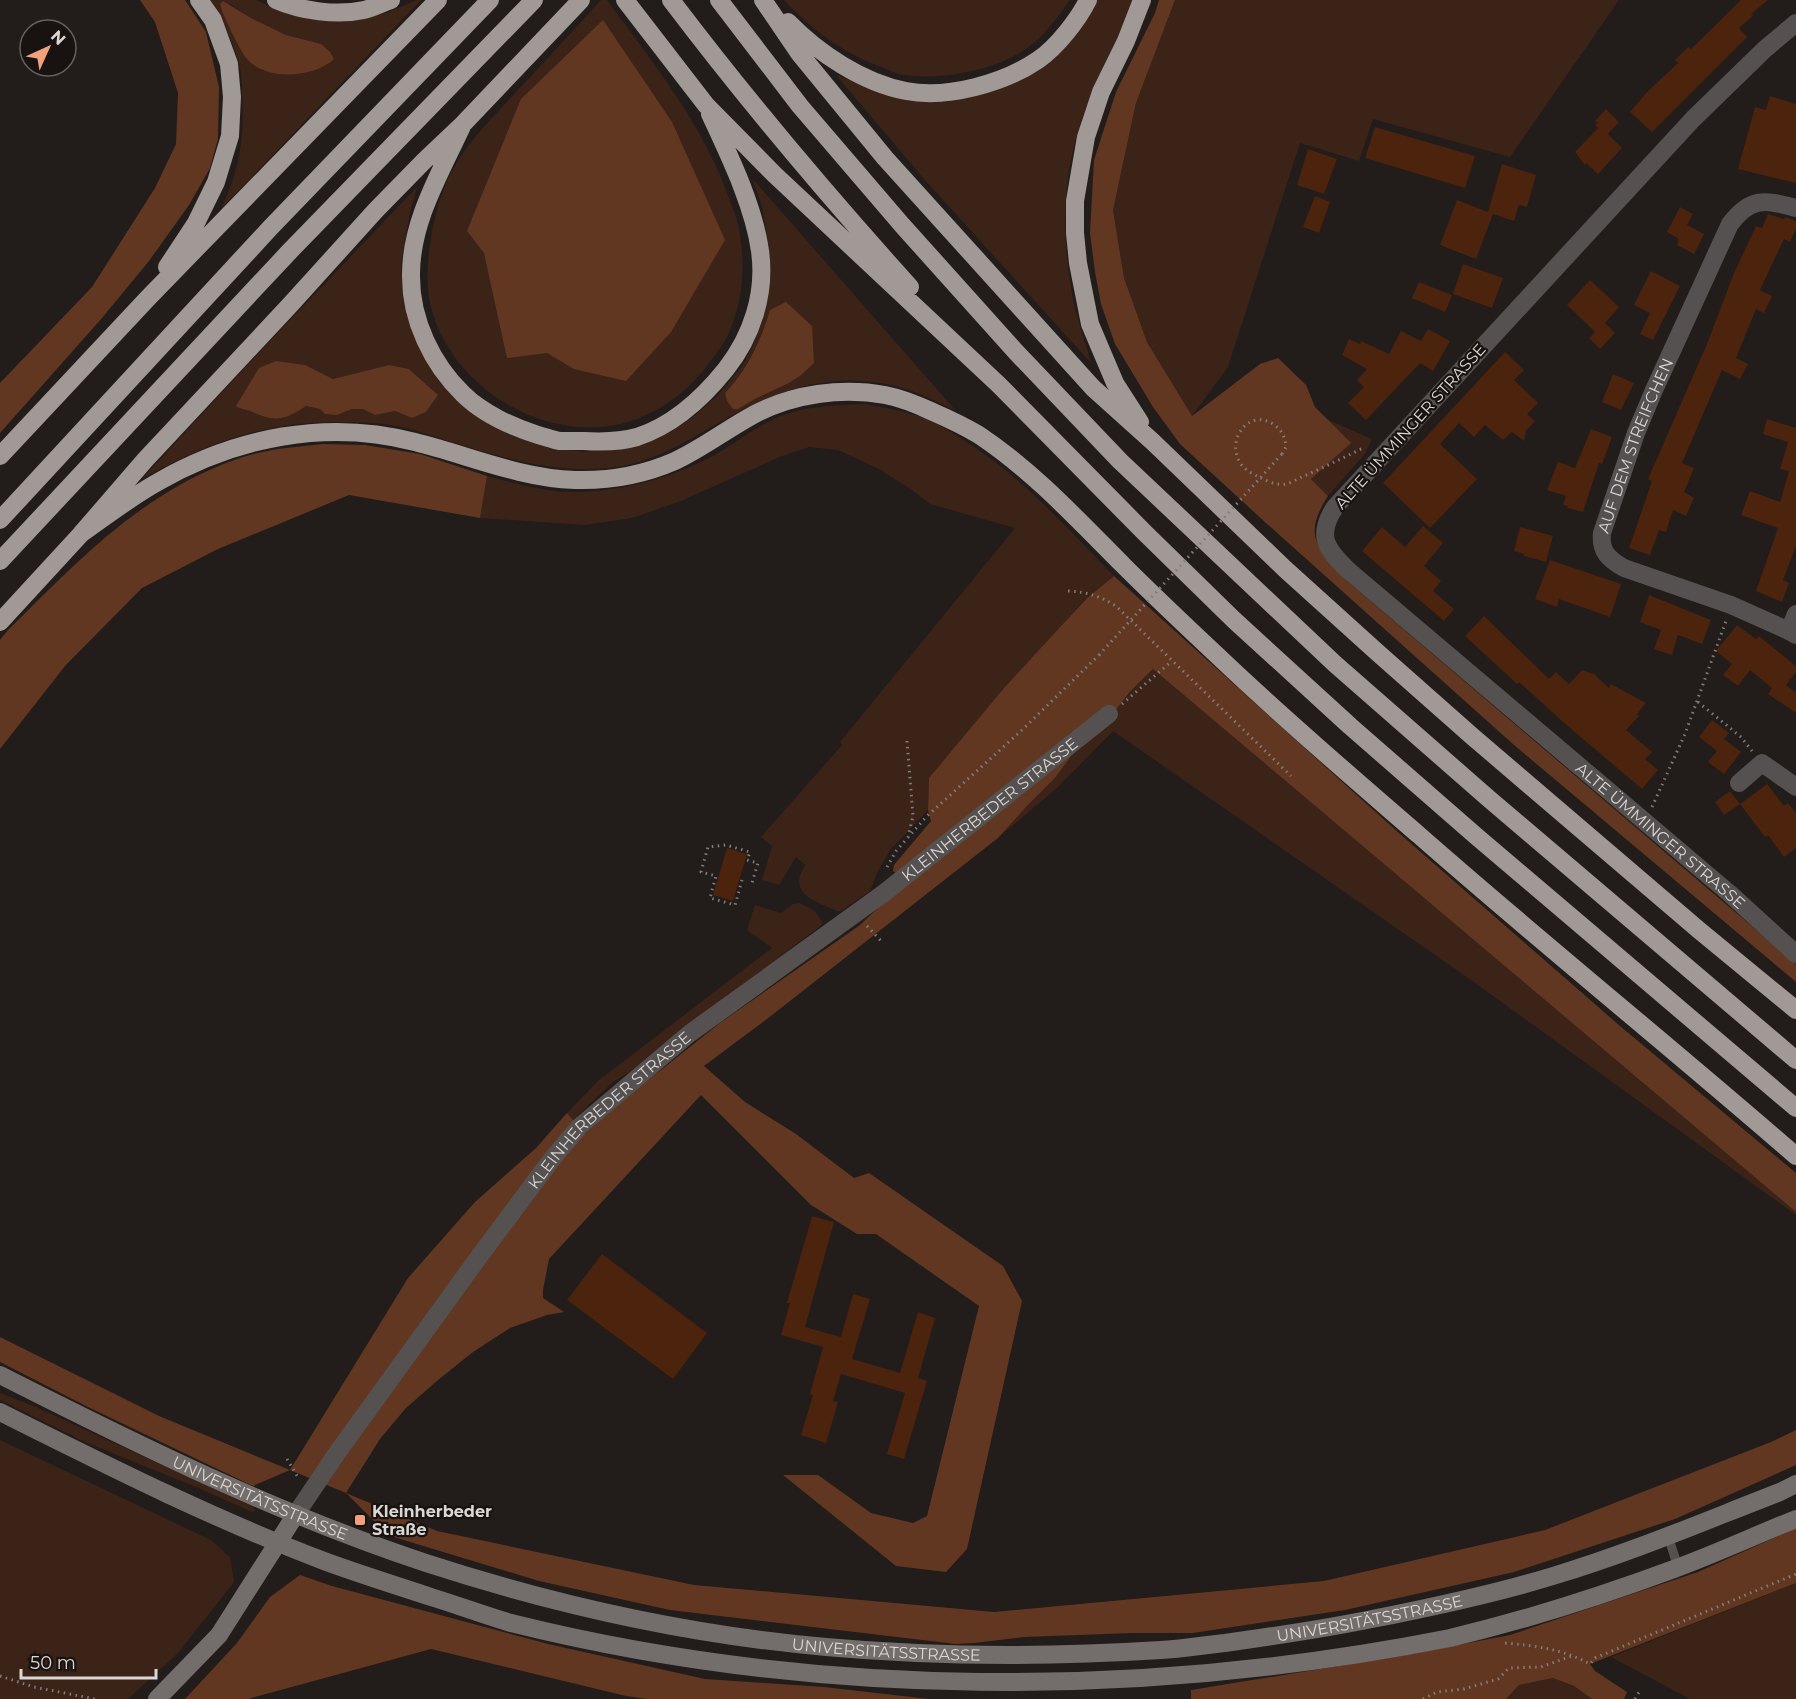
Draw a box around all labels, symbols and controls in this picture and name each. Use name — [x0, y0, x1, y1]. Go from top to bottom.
north arrow — [18, 18, 78, 78]
text: N — [47, 26, 70, 49]
street label: ALTE ÜMMINGER STRASSE — [1330, 339, 1490, 513]
street label: AUF DEM STREIFCHEN — [1594, 355, 1677, 536]
street label: KLEINHERBEDER STRASSE — [898, 734, 1082, 885]
street label: ALTE ÜMMINGER STRASSE — [1572, 759, 1749, 913]
street label: KLEINHERBEDER STRASSE — [524, 1028, 695, 1193]
street label: UNIVERSITÄTSSTRASSE — [169, 1452, 351, 1544]
place label: Kleinherbeder Straße — [372, 1502, 492, 1539]
marker: Kleinherbeder Straße — [353, 1513, 367, 1527]
street label: UNIVERSITÄTSSTRASSE — [1275, 1591, 1464, 1645]
street label: UNIVERSITÄTSSTRASSE — [791, 1635, 981, 1665]
scale bar — [21, 1642, 156, 1680]
text: 50 m — [30, 1652, 76, 1674]

